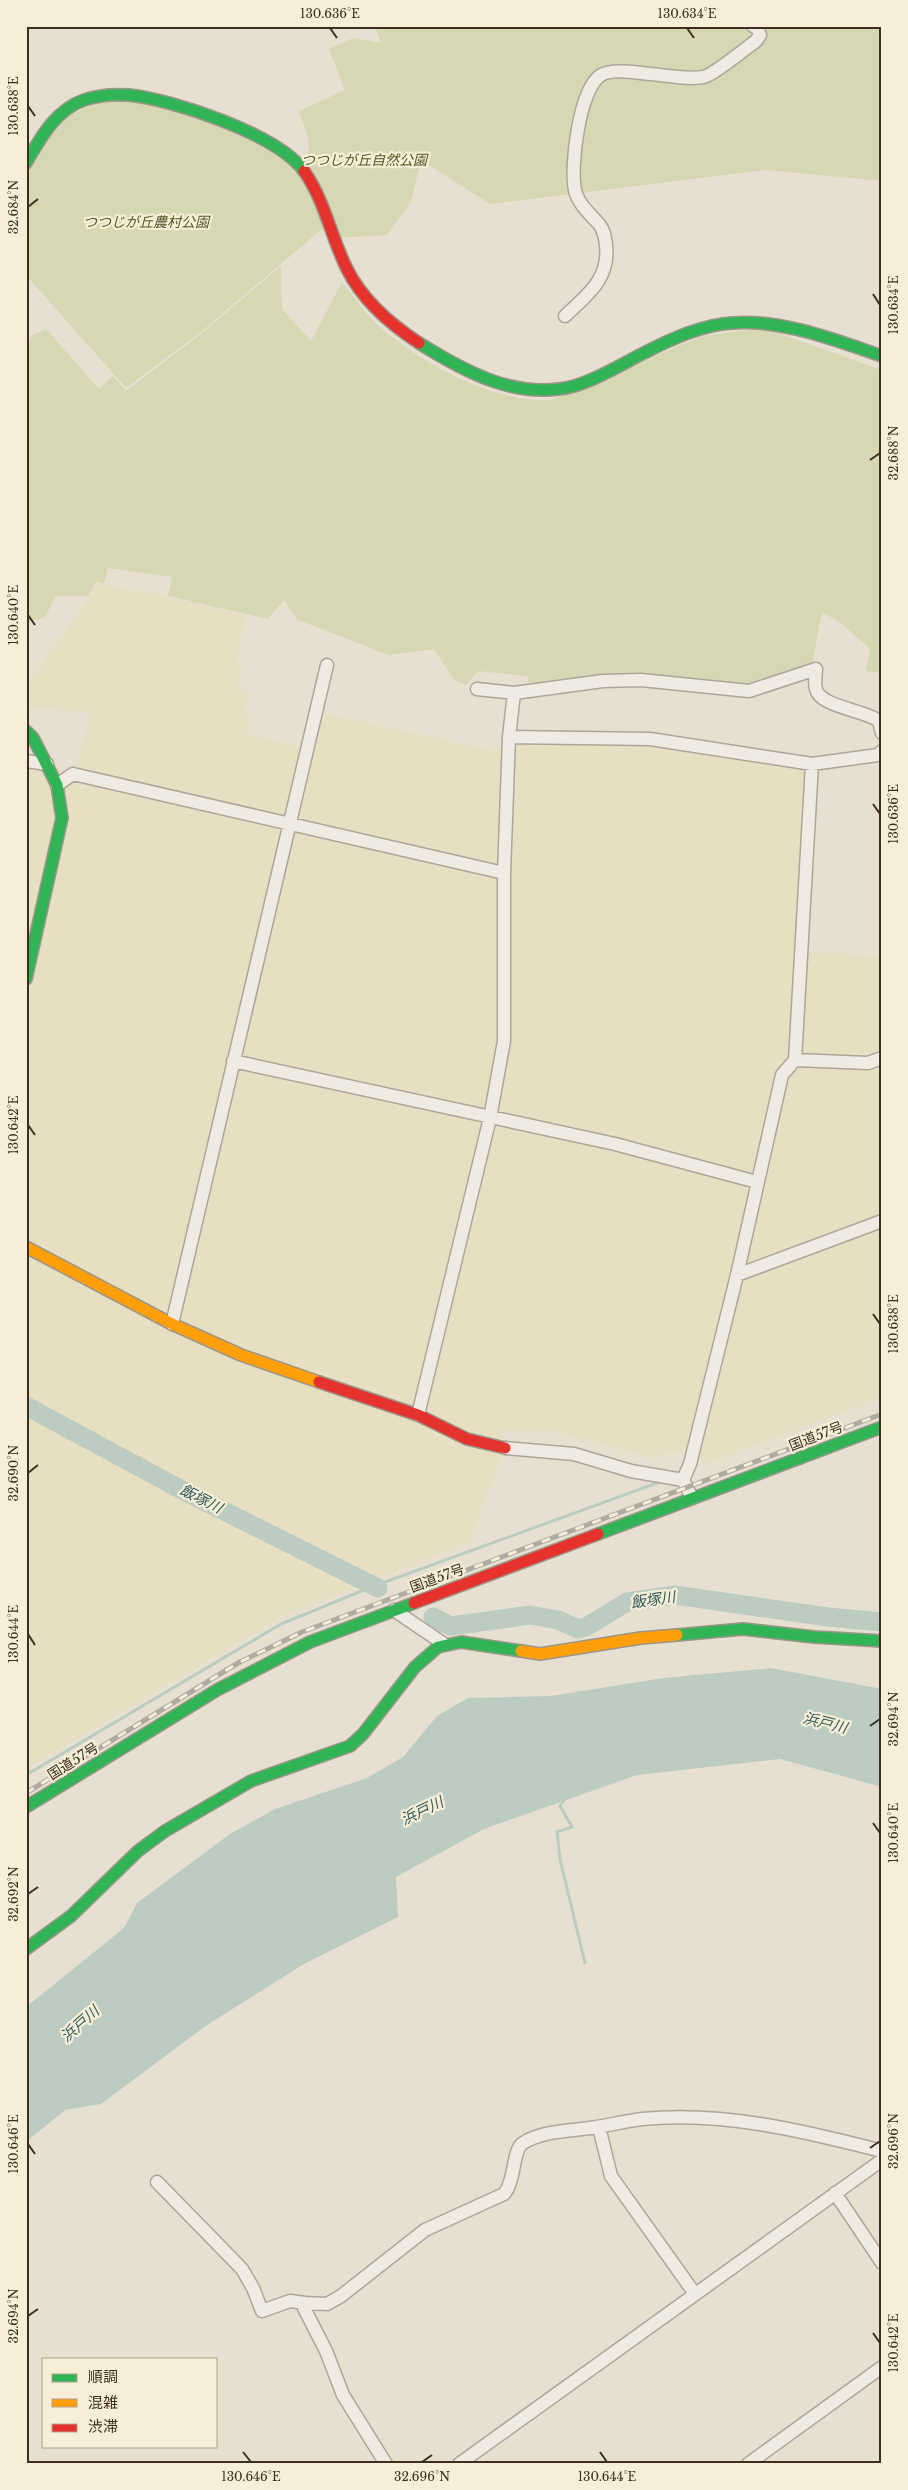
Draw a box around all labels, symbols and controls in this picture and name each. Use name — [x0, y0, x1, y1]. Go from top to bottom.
text: 130.636°E — [300, 6, 360, 21]
text: 130.634°E — [658, 6, 717, 21]
text: 130.638°E — [6, 76, 21, 136]
park label: つつじが丘自然公園 — [301, 151, 429, 169]
text: 32.684°N — [6, 180, 21, 234]
park label: つつじが丘農村公園 — [83, 213, 211, 231]
text: 130.634°E — [886, 275, 901, 334]
text: 32.688°N — [886, 425, 901, 481]
text: 130.640°E — [6, 585, 21, 645]
text: 130.636°E — [886, 784, 901, 844]
text: 130.642°E — [6, 1095, 21, 1155]
text: 130.638°E — [886, 1294, 901, 1354]
street label: 国道57号 — [786, 1417, 846, 1455]
text: 32.690°N — [6, 1444, 21, 1501]
water label: 飯塚川 — [177, 1480, 227, 1518]
street label: 国道57号 — [407, 1560, 467, 1596]
water label: 飯塚川 — [629, 1587, 679, 1612]
text: 130.644°E — [6, 1604, 21, 1663]
text: 32.694°N — [886, 1691, 901, 1747]
water label: 浜戸川 — [801, 1708, 851, 1738]
street label: 国道57号 — [44, 1738, 102, 1784]
water label: 浜戸川 — [397, 1791, 448, 1829]
text: 130.640°E — [886, 1803, 901, 1863]
text: 32.692°N — [6, 1866, 21, 1922]
water label: 浜戸川 — [57, 2000, 104, 2046]
text: 32.696°N — [886, 2113, 901, 2169]
text: 130.646°E — [6, 2114, 21, 2174]
text: 32.694°N — [6, 2288, 21, 2344]
text: 130.642°E — [886, 2313, 901, 2373]
legend — [42, 2358, 218, 2448]
text: 順調 — [88, 2367, 118, 2386]
text: 混雑 — [88, 2393, 118, 2412]
text: 渋滞 — [88, 2417, 118, 2436]
text: 130.646°E — [221, 2469, 281, 2484]
text: 32.696°N — [394, 2469, 450, 2484]
text: 130.644°E — [578, 2469, 637, 2484]

